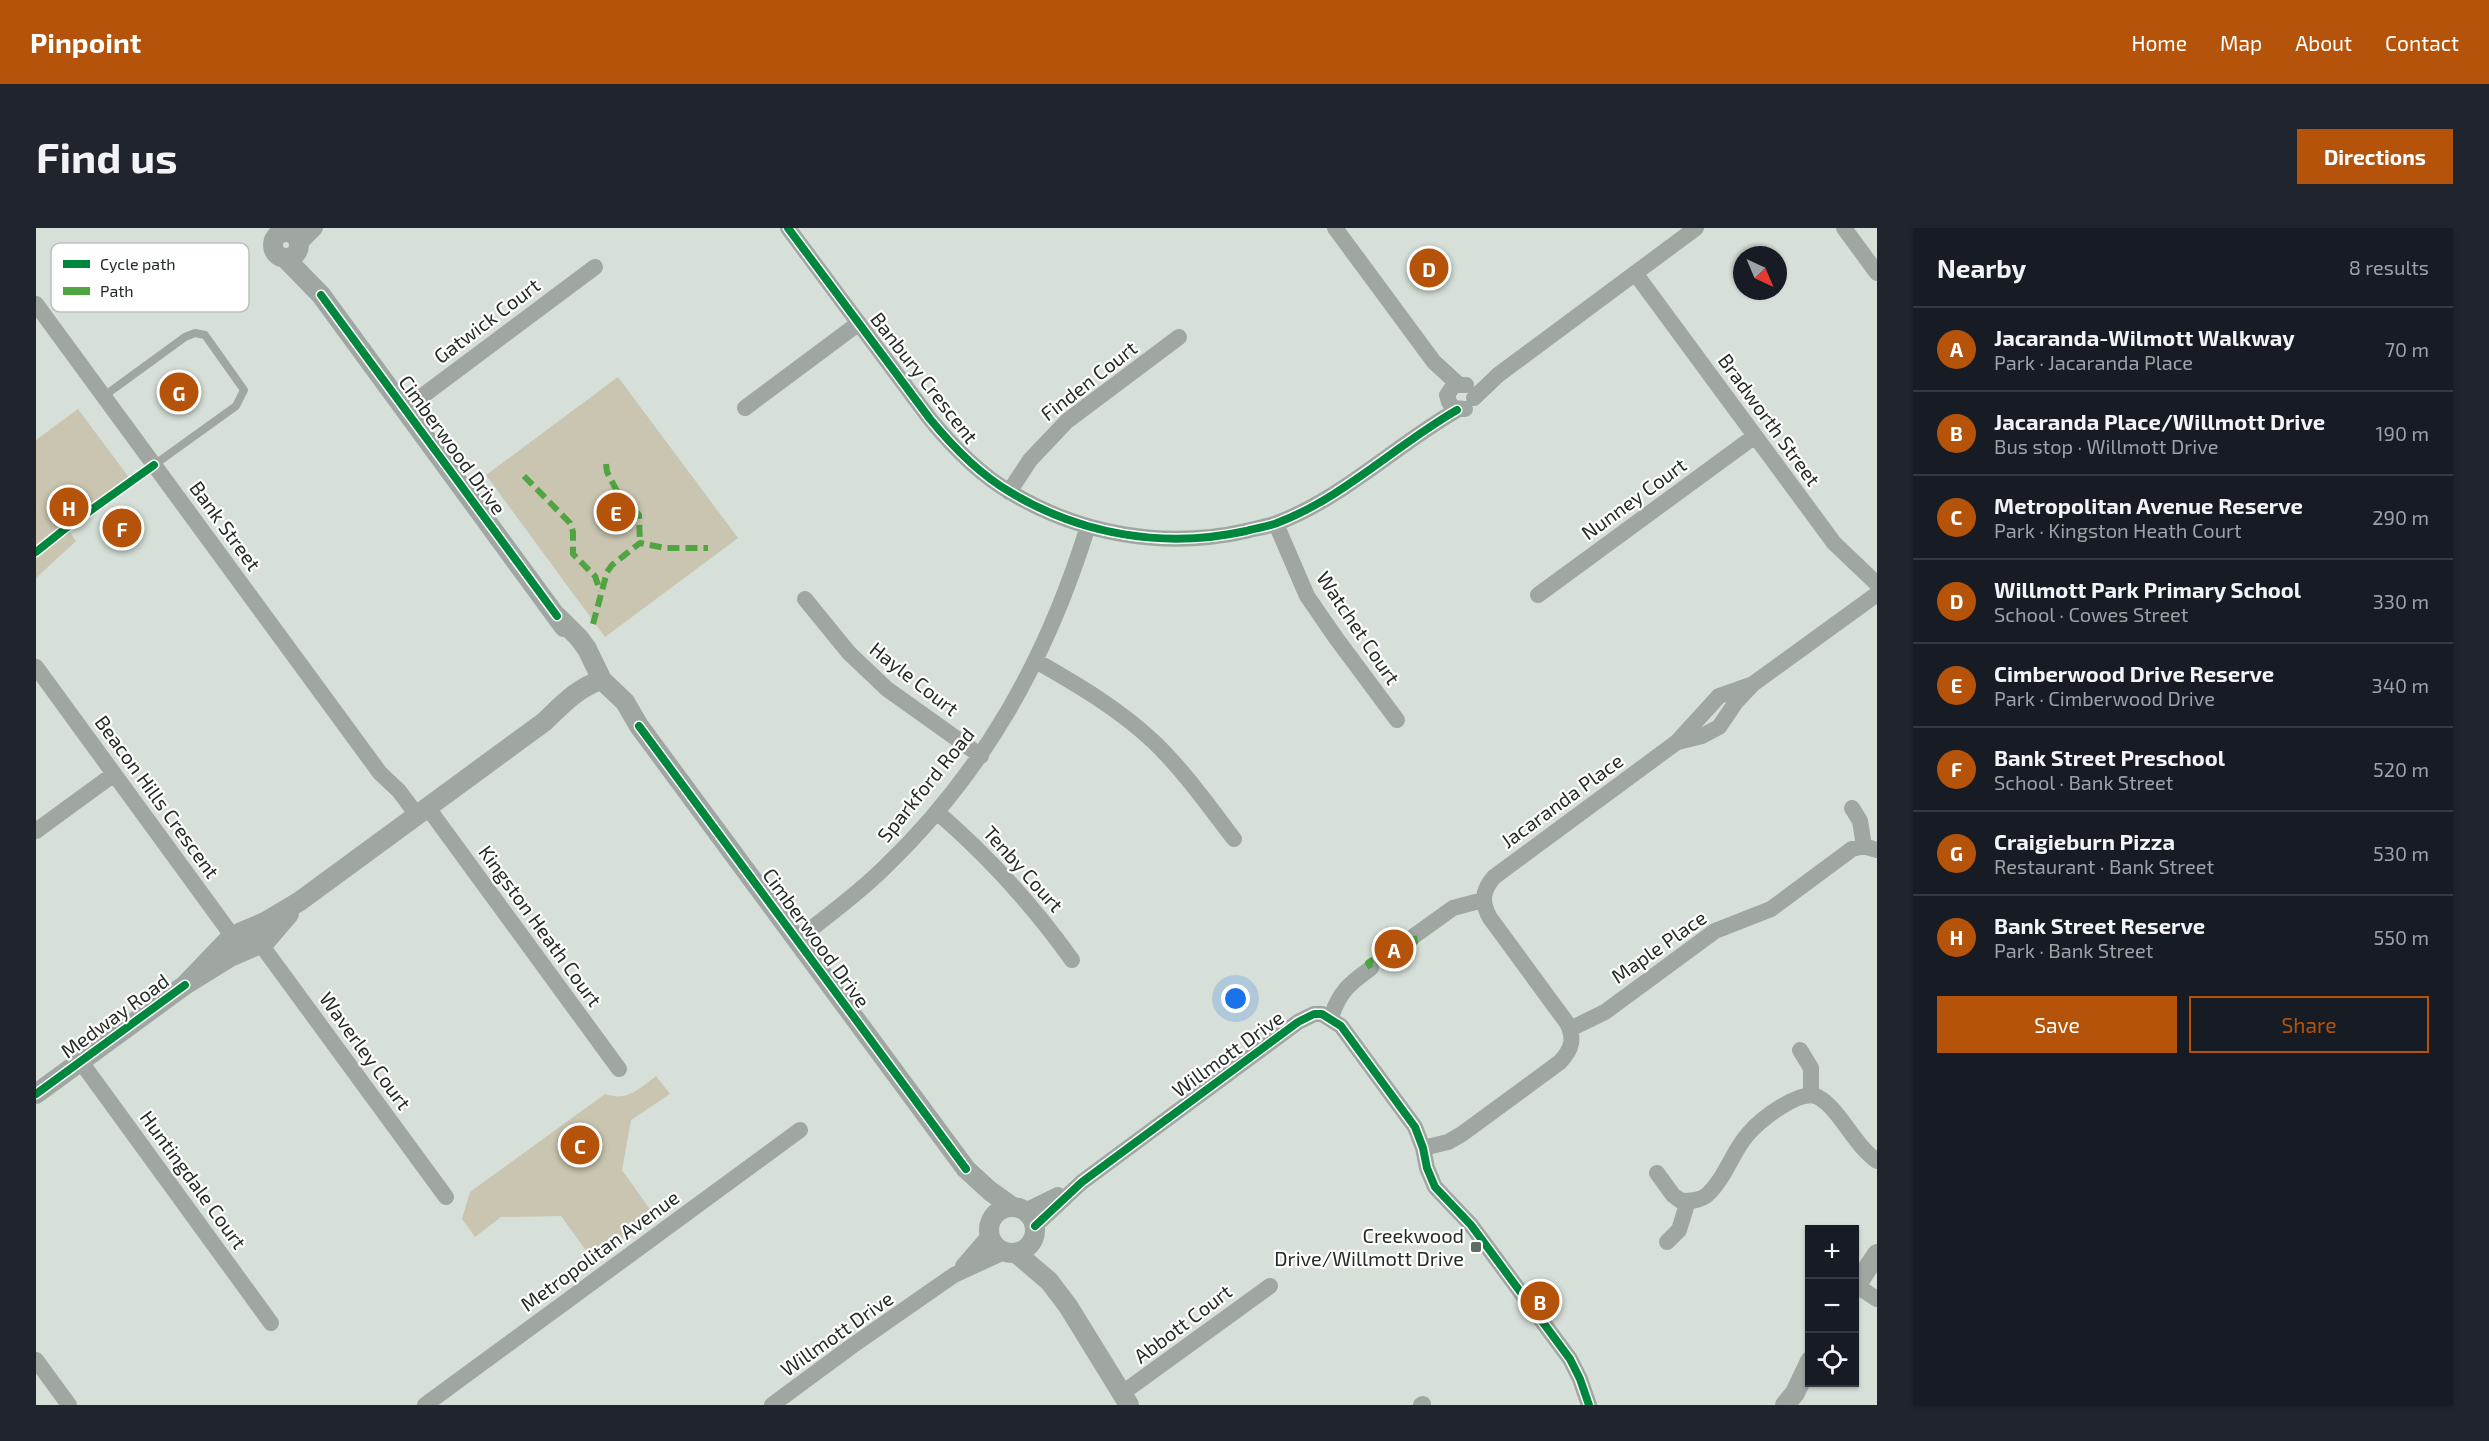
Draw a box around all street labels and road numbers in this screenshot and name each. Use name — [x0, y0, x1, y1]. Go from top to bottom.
street label: Gatwick Court — [429, 272, 544, 368]
street label: Banbury Crescent — [866, 307, 984, 448]
street label: Finden Court — [1036, 335, 1142, 425]
street label: Bradworth Street — [1714, 348, 1826, 491]
street label: Cimberwood Drive — [394, 370, 511, 519]
street label: Nunney Court — [1576, 452, 1691, 544]
street label: Bank Street — [185, 476, 267, 575]
street label: Watchet Court — [1312, 566, 1406, 689]
street label: Hayle Court — [866, 636, 964, 720]
street label: Beacon Hills Crescent — [91, 710, 225, 883]
street label: Sparkford Road — [872, 722, 979, 847]
street label: Jacaranda Place — [1496, 748, 1627, 853]
street label: Tenby Court — [979, 820, 1069, 917]
street label: Kingston Heath Court — [474, 840, 608, 1011]
street label: Cimberwood Drive — [758, 863, 875, 1012]
street label: Maple Place — [1606, 905, 1711, 988]
street label: Medway Road — [56, 968, 173, 1062]
street label: Waverley Court — [315, 987, 417, 1114]
street label: Willmott Drive — [1167, 1005, 1288, 1102]
street label: Huntingdale Court — [136, 1106, 252, 1254]
street label: Metropolitan Avenue — [515, 1185, 683, 1316]
street label: Abbott Court — [1129, 1278, 1236, 1368]
street label: Willmott Drive — [776, 1286, 897, 1381]

